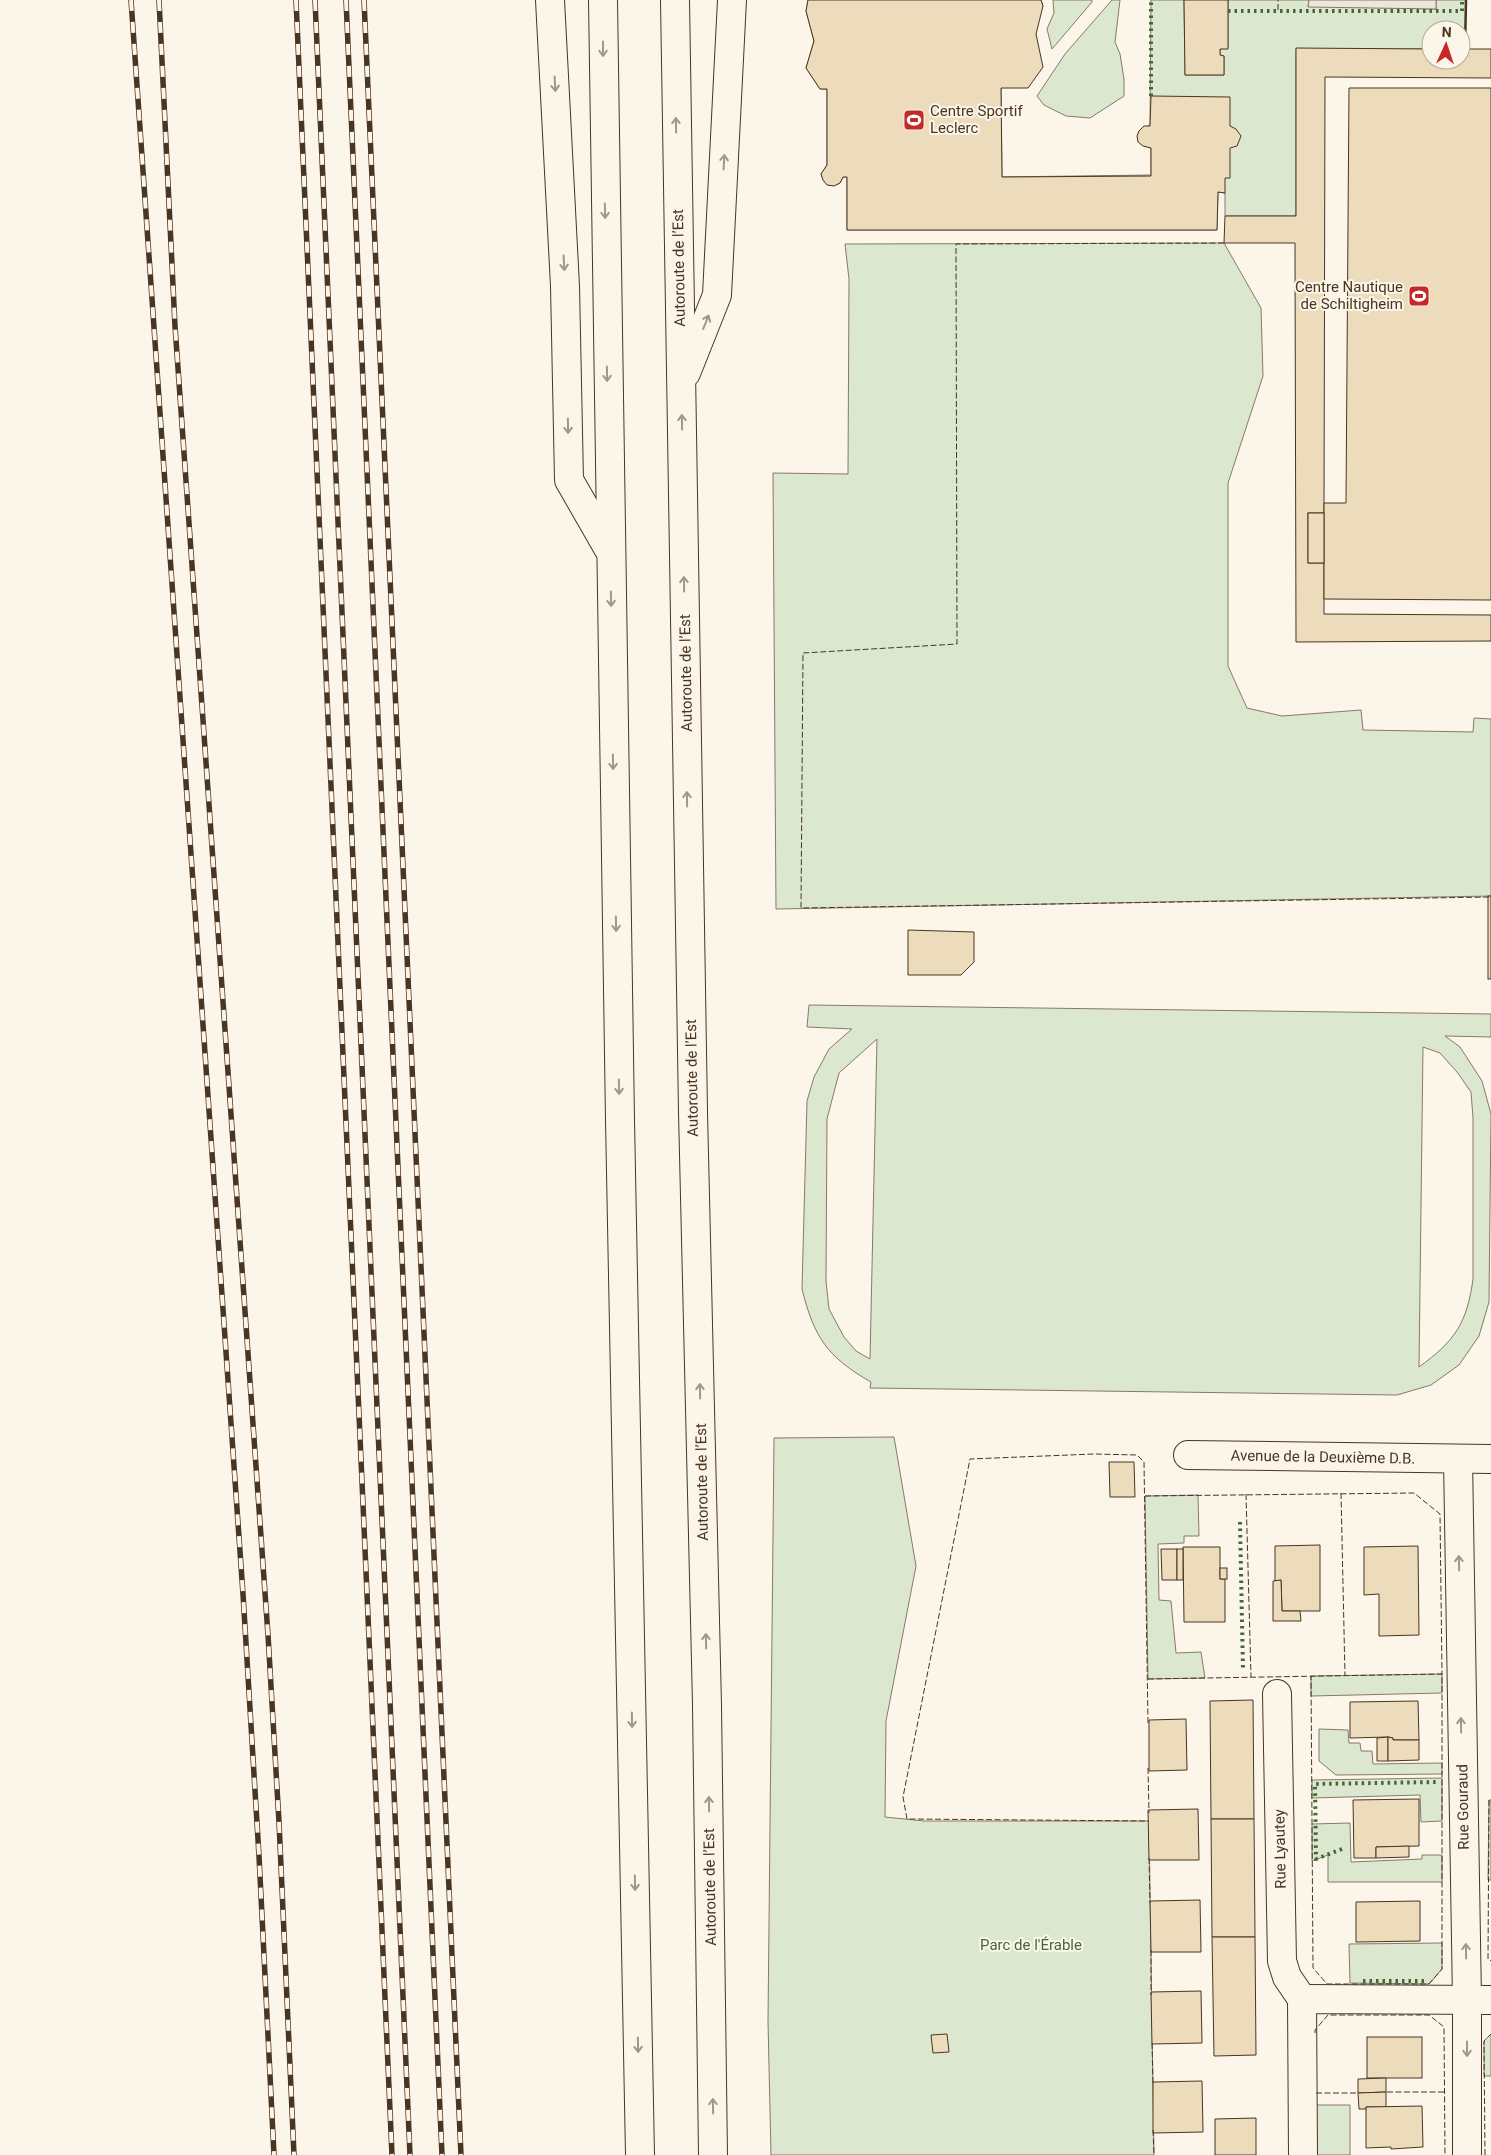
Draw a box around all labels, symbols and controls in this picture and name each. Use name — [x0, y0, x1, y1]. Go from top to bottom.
north arrow — [1421, 20, 1471, 70]
text: N — [1441, 24, 1452, 40]
one-way arrow — [598, 40, 608, 56]
one-way arrow — [550, 75, 559, 91]
place label: Centre Sportif Leclerc — [930, 102, 1023, 137]
sports icon: Centre Sportif Leclerc — [902, 108, 926, 132]
one-way arrow — [671, 118, 681, 134]
one-way arrow — [719, 155, 728, 171]
one-way arrow — [600, 202, 610, 219]
street label: Autoroute de l’Est — [669, 209, 689, 327]
one-way arrow — [559, 255, 569, 271]
place label: Centre Nautique de Schiltigheim — [1295, 278, 1403, 313]
sports icon: Centre Nautique de Schiltigheim — [1407, 284, 1431, 308]
one-way arrow — [702, 315, 711, 331]
one-way arrow — [602, 365, 612, 381]
one-way arrow — [677, 414, 687, 430]
one-way arrow — [563, 418, 573, 434]
one-way arrow — [679, 577, 689, 593]
one-way arrow — [606, 591, 615, 607]
street label: Autoroute de l’Est — [676, 614, 696, 732]
one-way arrow — [609, 754, 618, 770]
one-way arrow — [682, 792, 692, 808]
one-way arrow — [611, 916, 621, 932]
street label: Autoroute de l’Est — [682, 1019, 702, 1137]
one-way arrow — [614, 1078, 624, 1095]
one-way arrow — [695, 1384, 704, 1400]
street label: Autoroute de l’Est — [692, 1423, 712, 1541]
street label: Avenue de la Deuxième D.B. — [1230, 1446, 1416, 1468]
one-way arrow — [1454, 1555, 1464, 1571]
one-way arrow — [701, 1634, 710, 1650]
one-way arrow — [627, 1712, 637, 1728]
one-way arrow — [1457, 1717, 1466, 1733]
street label: Rue Gouraud — [1453, 1764, 1473, 1850]
one-way arrow — [704, 1796, 713, 1812]
street label: Rue Lyautey — [1270, 1809, 1290, 1889]
street label: Autoroute de l’Est — [700, 1828, 720, 1946]
one-way arrow — [630, 1874, 640, 1890]
park label: Parc de l'Érable — [980, 1936, 1082, 1954]
one-way arrow — [1461, 1943, 1470, 1959]
one-way arrow — [633, 2036, 643, 2053]
one-way arrow — [1462, 2040, 1472, 2056]
one-way arrow — [708, 2099, 718, 2115]

